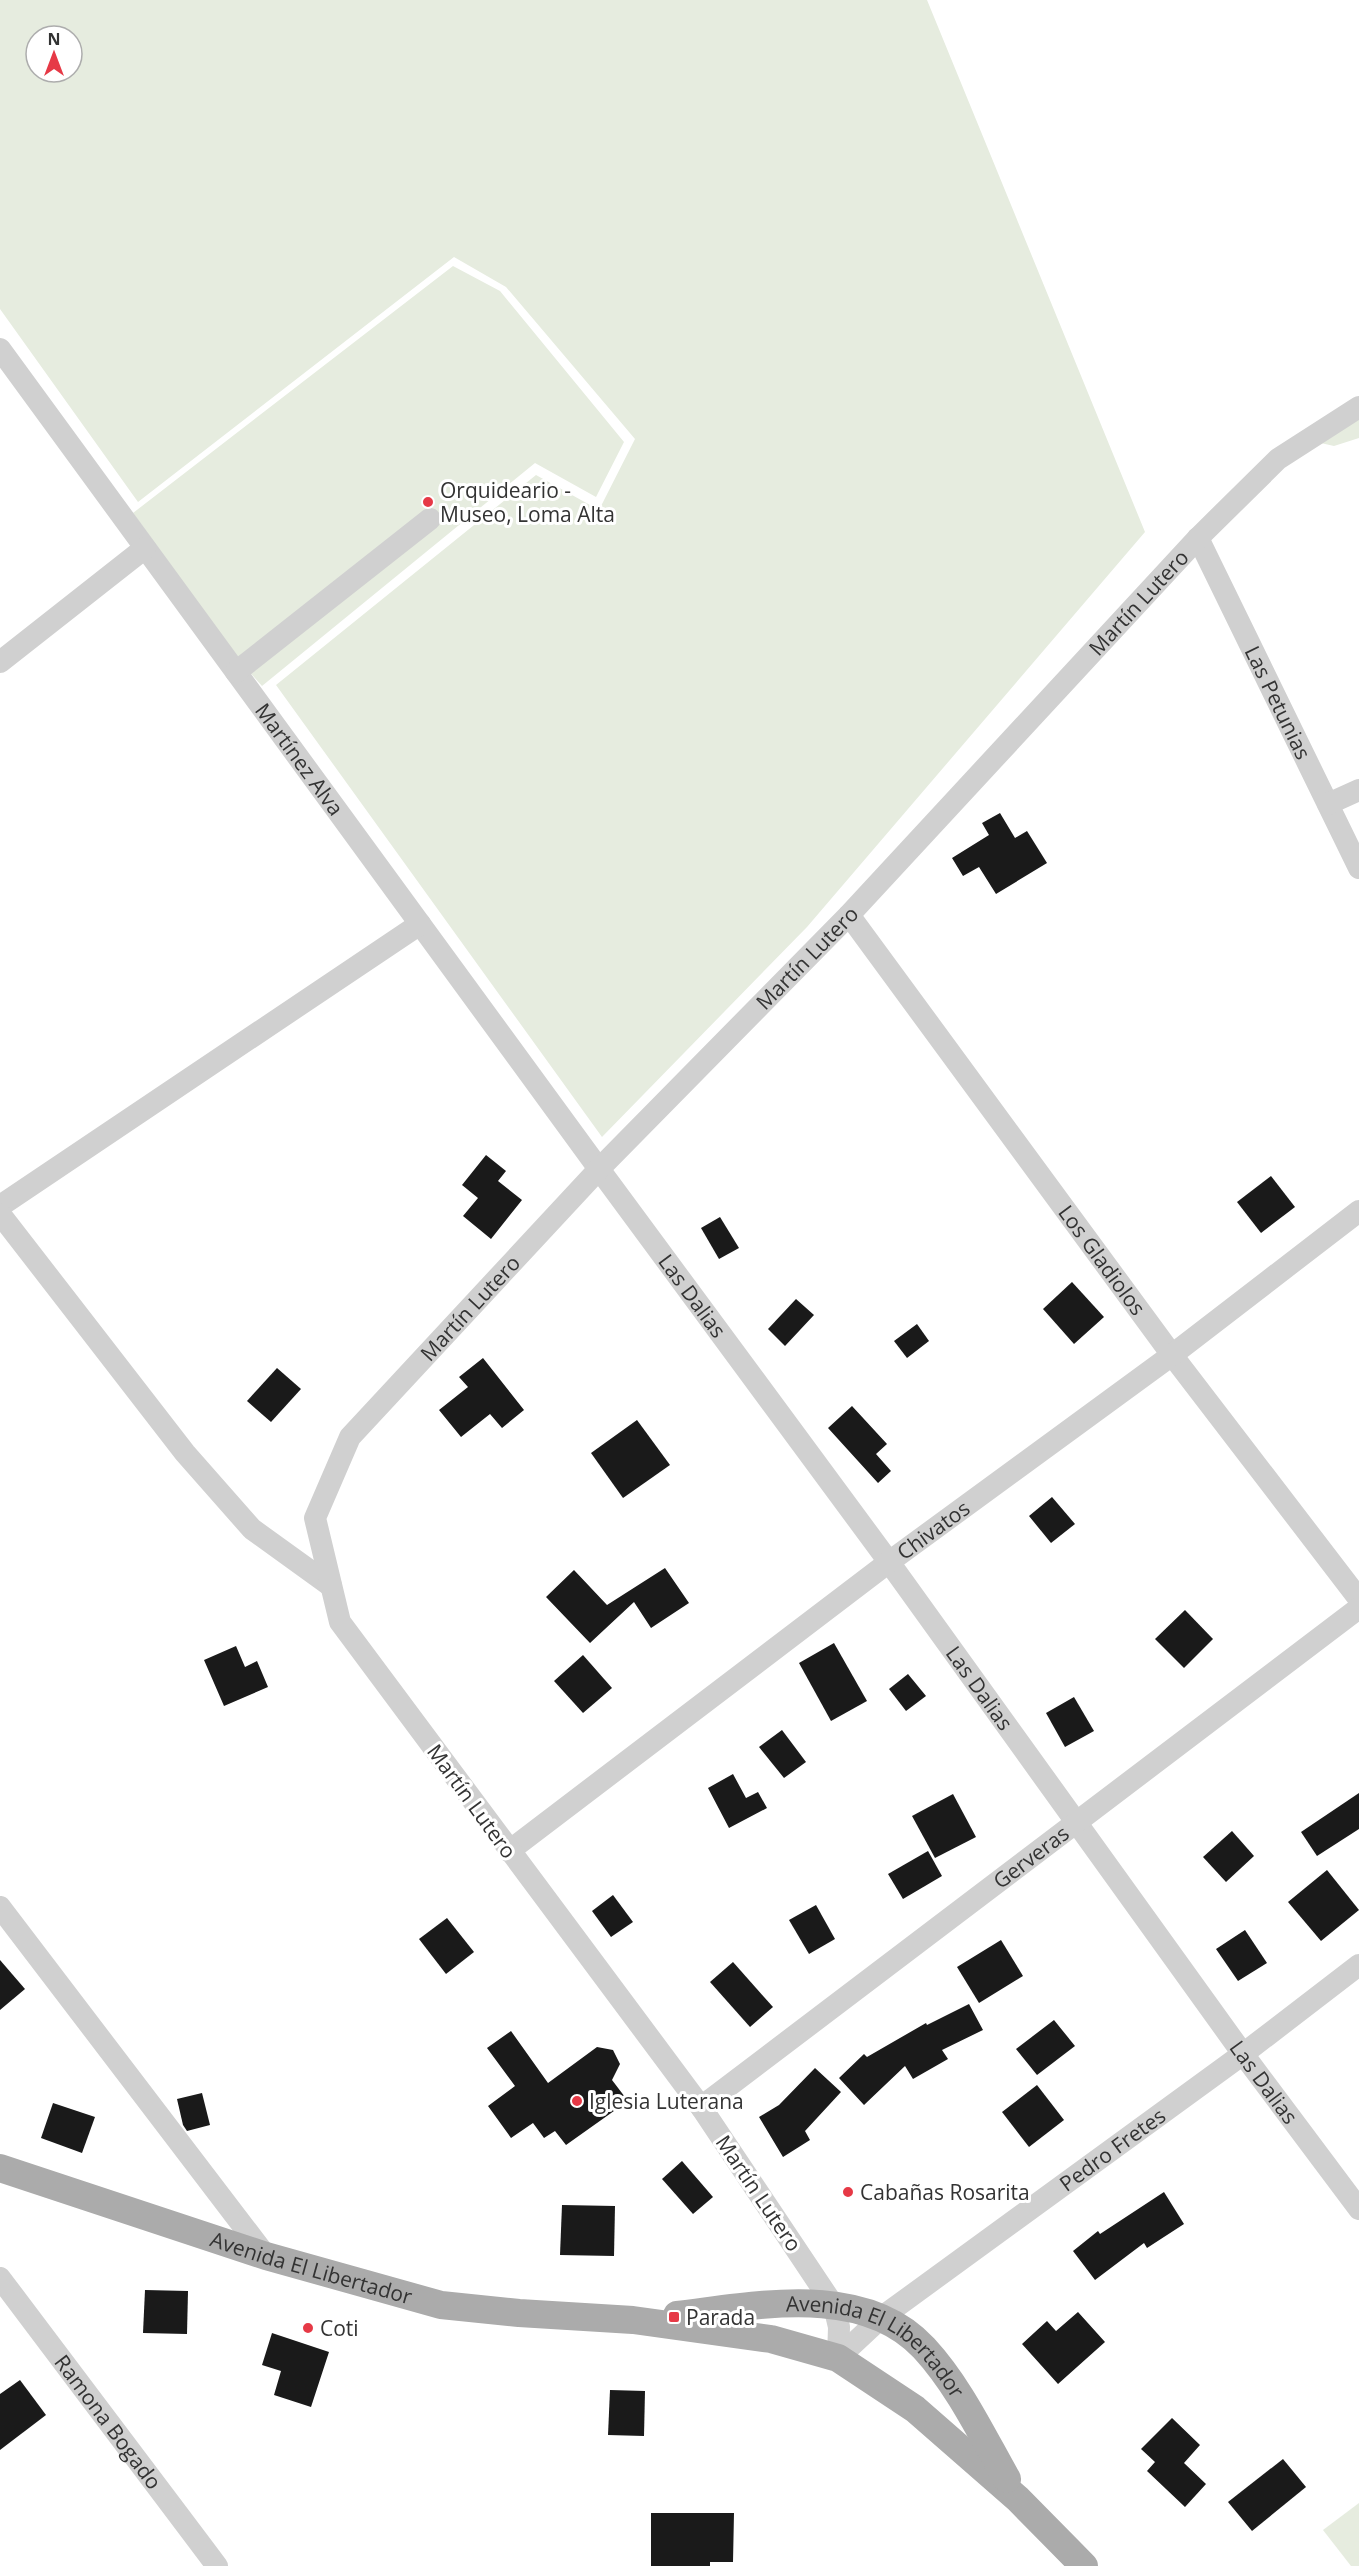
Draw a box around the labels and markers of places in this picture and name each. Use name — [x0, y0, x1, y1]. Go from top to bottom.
place label: Orquideario - Museo, Loma Alta — [440, 476, 615, 528]
marker: Orquideario - Museo, Loma Alta — [421, 495, 435, 509]
place label: Iglesia Luterana — [589, 2087, 744, 2115]
marker: Iglesia Luterana — [570, 2094, 584, 2108]
place label: Cabañas Rosarita — [860, 2178, 1030, 2206]
marker: Cabañas Rosarita — [841, 2185, 855, 2199]
place label: Parada — [686, 2303, 755, 2331]
marker: Parada — [667, 2310, 681, 2324]
place label: Coti — [320, 2314, 359, 2342]
marker: Coti — [301, 2321, 315, 2335]

